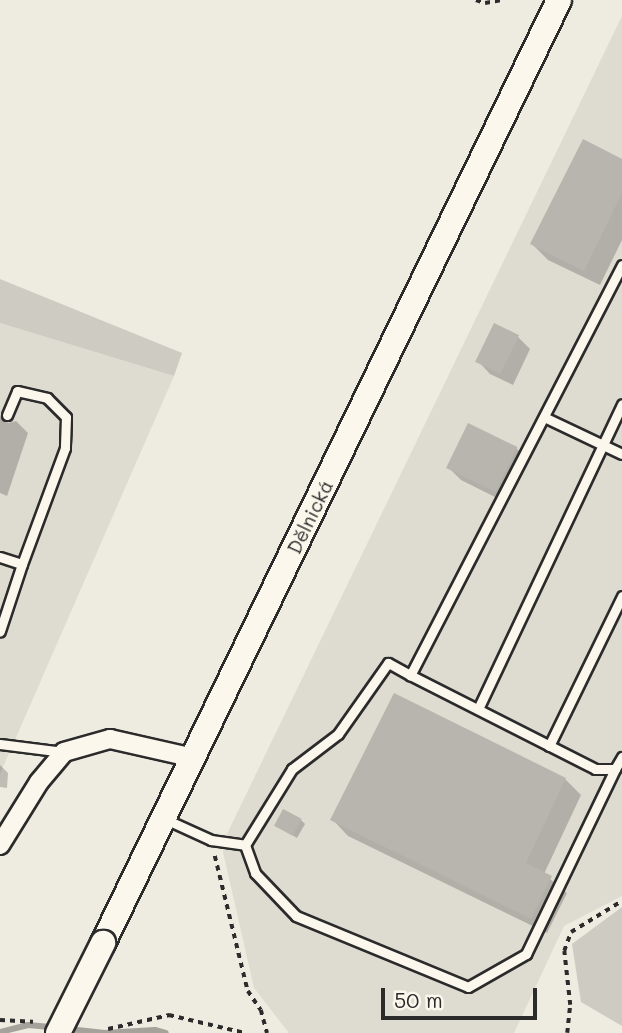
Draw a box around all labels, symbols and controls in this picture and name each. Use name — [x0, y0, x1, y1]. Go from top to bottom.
street label: Dělnická — [282, 476, 338, 558]
scale bar — [384, 974, 540, 1018]
text: 50 m — [394, 986, 443, 1013]

